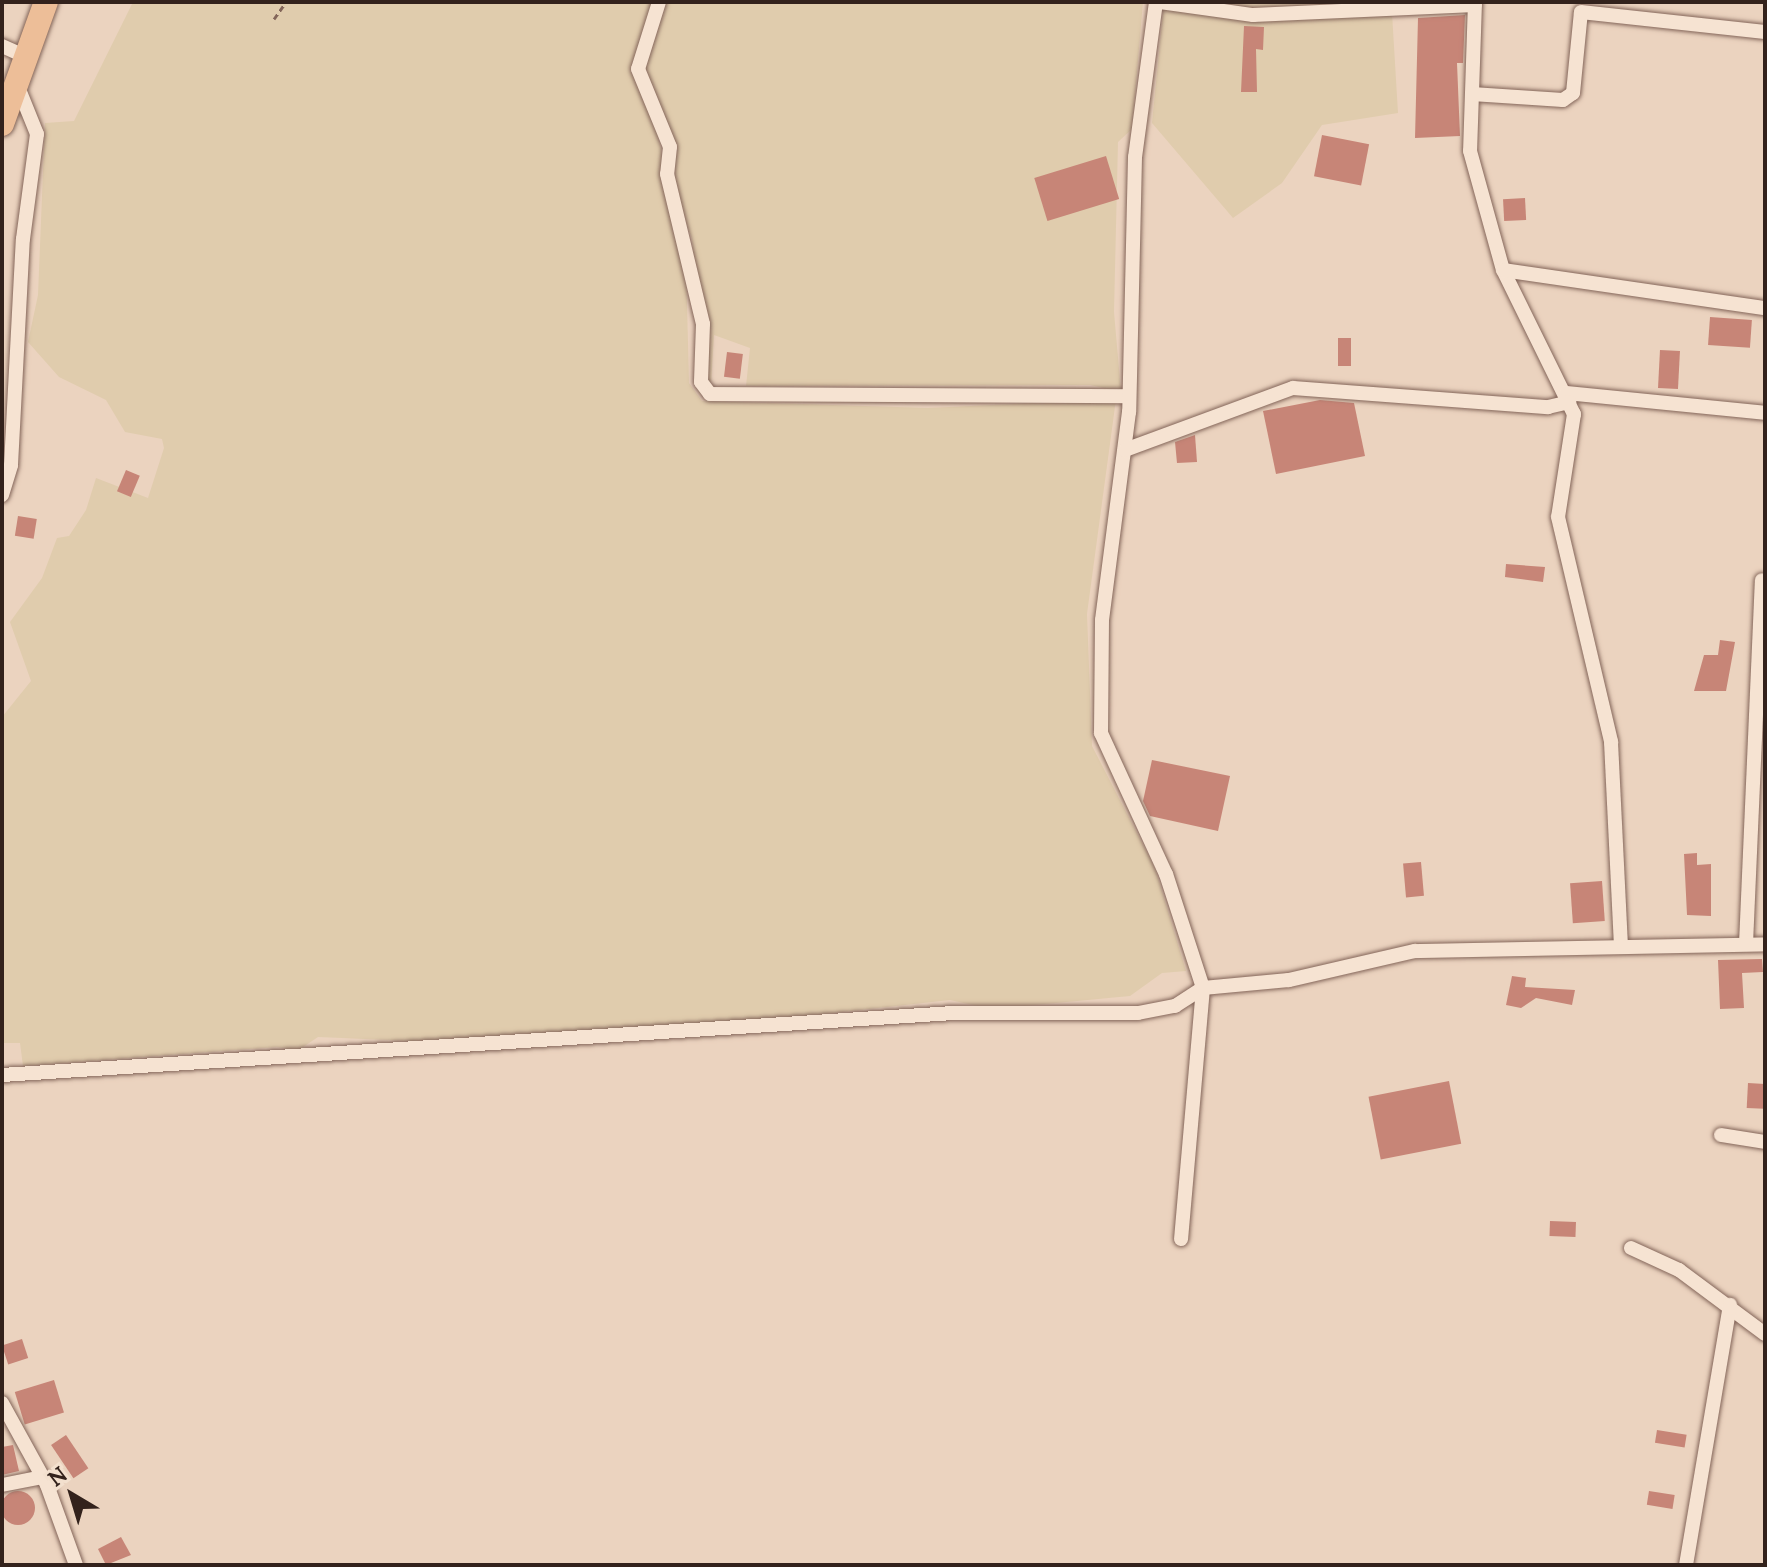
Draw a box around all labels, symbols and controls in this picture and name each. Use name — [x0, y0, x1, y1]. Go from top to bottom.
north arrow — [32, 1455, 112, 1535]
text: N — [42, 1460, 73, 1492]

